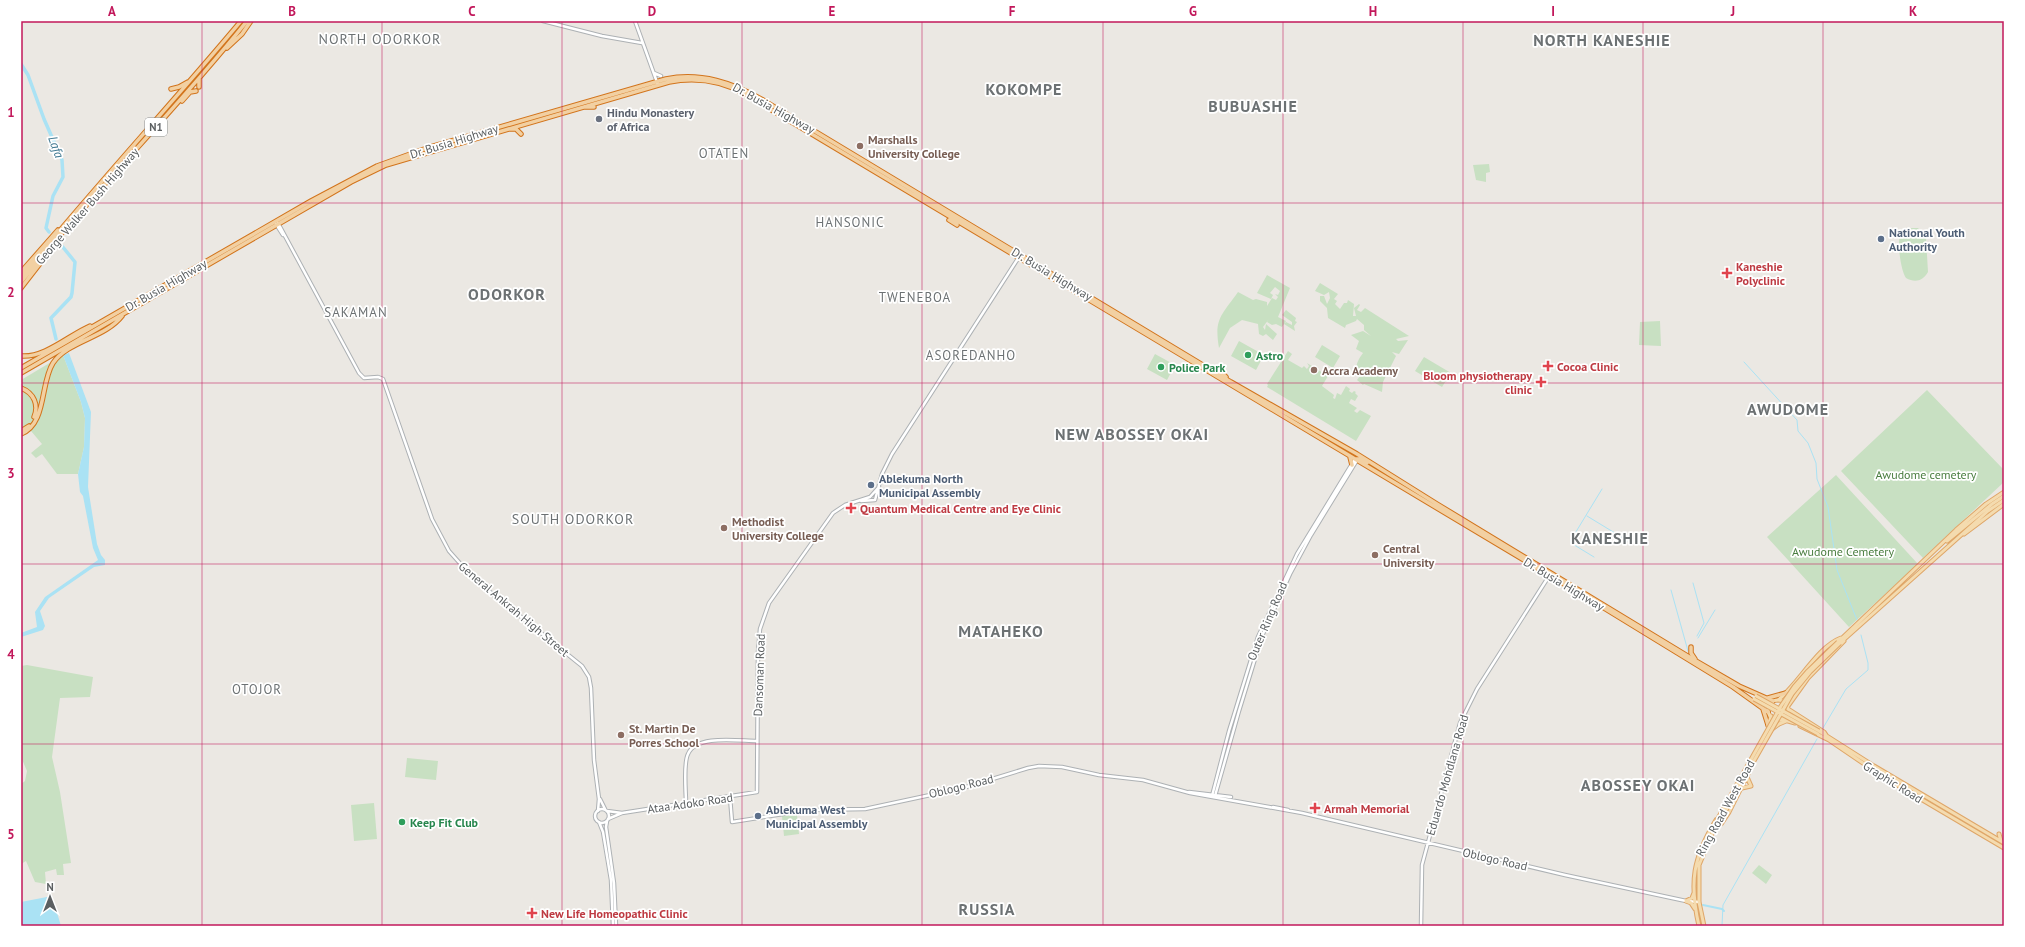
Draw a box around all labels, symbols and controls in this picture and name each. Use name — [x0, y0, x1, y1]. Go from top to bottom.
text: A — [108, 3, 116, 20]
text: B — [288, 3, 296, 20]
text: C — [468, 3, 476, 20]
text: D — [648, 3, 656, 20]
text: E — [829, 3, 836, 20]
text: F — [1009, 3, 1016, 20]
text: G — [1189, 3, 1197, 20]
text: H — [1369, 3, 1377, 20]
text: I — [1551, 3, 1555, 20]
text: J — [1730, 3, 1735, 20]
text: K — [1909, 3, 1917, 20]
district label: NORTH ODORKOR — [319, 30, 441, 48]
district label: NORTH KANESHIE — [1533, 30, 1671, 50]
street label: Dr. Busia Highway — [730, 79, 818, 137]
district label: KOKOMPE — [986, 79, 1062, 99]
district label: BUBUASHIE — [1208, 96, 1298, 116]
text: 1 — [7, 104, 15, 121]
place label: Hindu Monastery of Africa — [607, 105, 695, 134]
marker: Hindu Monastery of Africa — [594, 114, 604, 124]
road number: N1 — [145, 118, 167, 136]
street label: Dr. Busia Highway — [408, 120, 500, 162]
place label: Marshalls University College — [868, 132, 960, 161]
water label: Lafa — [44, 134, 68, 161]
marker: Marshalls University College — [855, 141, 865, 151]
street label: George Walker Bush Highway — [32, 144, 142, 268]
district label: OTATEN — [699, 145, 749, 162]
district label: HANSONIC — [816, 214, 884, 231]
place label: National Youth Authority — [1889, 225, 1965, 254]
marker: National Youth Authority — [1876, 234, 1886, 244]
street label: Dr. Busia Highway — [1009, 244, 1095, 304]
street label: Dr. Busia Highway — [123, 255, 210, 314]
place label: Kaneshie Polyclinic — [1736, 259, 1785, 288]
marker: Kaneshie Polyclinic — [1721, 267, 1733, 279]
text: 2 — [7, 284, 15, 301]
district label: ODORKOR — [468, 284, 546, 304]
district label: TWENEBOA — [879, 289, 951, 306]
district label: SAKAMAN — [324, 304, 388, 321]
district label: ASOREDANHO — [926, 347, 1016, 364]
place label: Astro — [1256, 348, 1284, 363]
marker: Astro — [1243, 350, 1253, 360]
place label: Cocoa Clinic — [1557, 359, 1618, 374]
place label: Police Park — [1169, 360, 1225, 375]
marker: Cocoa Clinic — [1542, 360, 1554, 372]
marker: Police Park — [1156, 362, 1166, 372]
place label: Accra Academy — [1322, 363, 1398, 378]
marker: Accra Academy — [1309, 365, 1319, 375]
place label: Bloom physiotherapy clinic — [1423, 368, 1532, 397]
marker: Bloom physiotherapy clinic — [1535, 376, 1547, 388]
district label: AWUDOME — [1747, 399, 1829, 419]
district label: NEW ABOSSEY OKAI — [1055, 424, 1209, 444]
text: 3 — [7, 465, 15, 482]
park label: Awudome cemetery — [1876, 467, 1977, 482]
place label: Ablekuma North Municipal Assembly — [879, 471, 981, 500]
marker: Ablekuma North Municipal Assembly — [866, 480, 876, 490]
place label: Quantum Medical Centre and Eye Clinic — [860, 501, 1061, 516]
marker: Quantum Medical Centre and Eye Clinic — [845, 502, 857, 514]
district label: SOUTH ODORKOR — [512, 510, 634, 528]
place label: Methodist University College — [732, 514, 824, 543]
marker: Methodist University College — [719, 523, 729, 533]
district label: KANESHIE — [1571, 528, 1649, 548]
place label: Central University — [1383, 541, 1434, 570]
park label: Awudome Cemetery — [1792, 544, 1894, 559]
marker: Central University — [1370, 550, 1380, 560]
street label: Dr. Busia Highway — [1521, 554, 1607, 614]
street label: General Ankrah High Street — [456, 558, 572, 660]
street label: Outer Ring Road — [1244, 579, 1290, 663]
district label: MATAHEKO — [958, 621, 1044, 641]
street label: Dansoman Road — [750, 633, 768, 717]
text: 4 — [7, 646, 15, 663]
district label: OTOJOR — [232, 681, 282, 698]
street label: Eduardo Mohdlana Road — [1423, 713, 1471, 837]
place label: St. Martin De Porres School — [629, 721, 699, 750]
marker: St. Martin De Porres School — [616, 730, 626, 740]
street label: Ring Road West Road — [1692, 757, 1758, 859]
street label: Graphic Road — [1860, 758, 1926, 806]
street label: Oblogo Road — [927, 771, 995, 801]
district label: ABOSSEY OKAI — [1581, 775, 1695, 795]
street label: Ataa Adoko Road — [646, 790, 734, 816]
place label: Armah Memorial — [1324, 801, 1410, 816]
place label: Ablekuma West Municipal Assembly — [766, 802, 868, 831]
marker: Armah Memorial — [1309, 802, 1321, 814]
marker: Ablekuma West Municipal Assembly — [753, 811, 763, 821]
place label: Keep Fit Club — [410, 815, 479, 830]
marker: Keep Fit Club — [397, 817, 407, 827]
text: 5 — [7, 826, 15, 843]
street label: Oblogo Road — [1461, 844, 1529, 874]
north arrow — [30, 877, 70, 917]
text: N — [46, 880, 54, 894]
district label: RUSSIA — [959, 899, 1015, 919]
place label: New Life Homeopathic Clinic — [541, 906, 688, 921]
marker: New Life Homeopathic Clinic — [526, 907, 538, 919]

